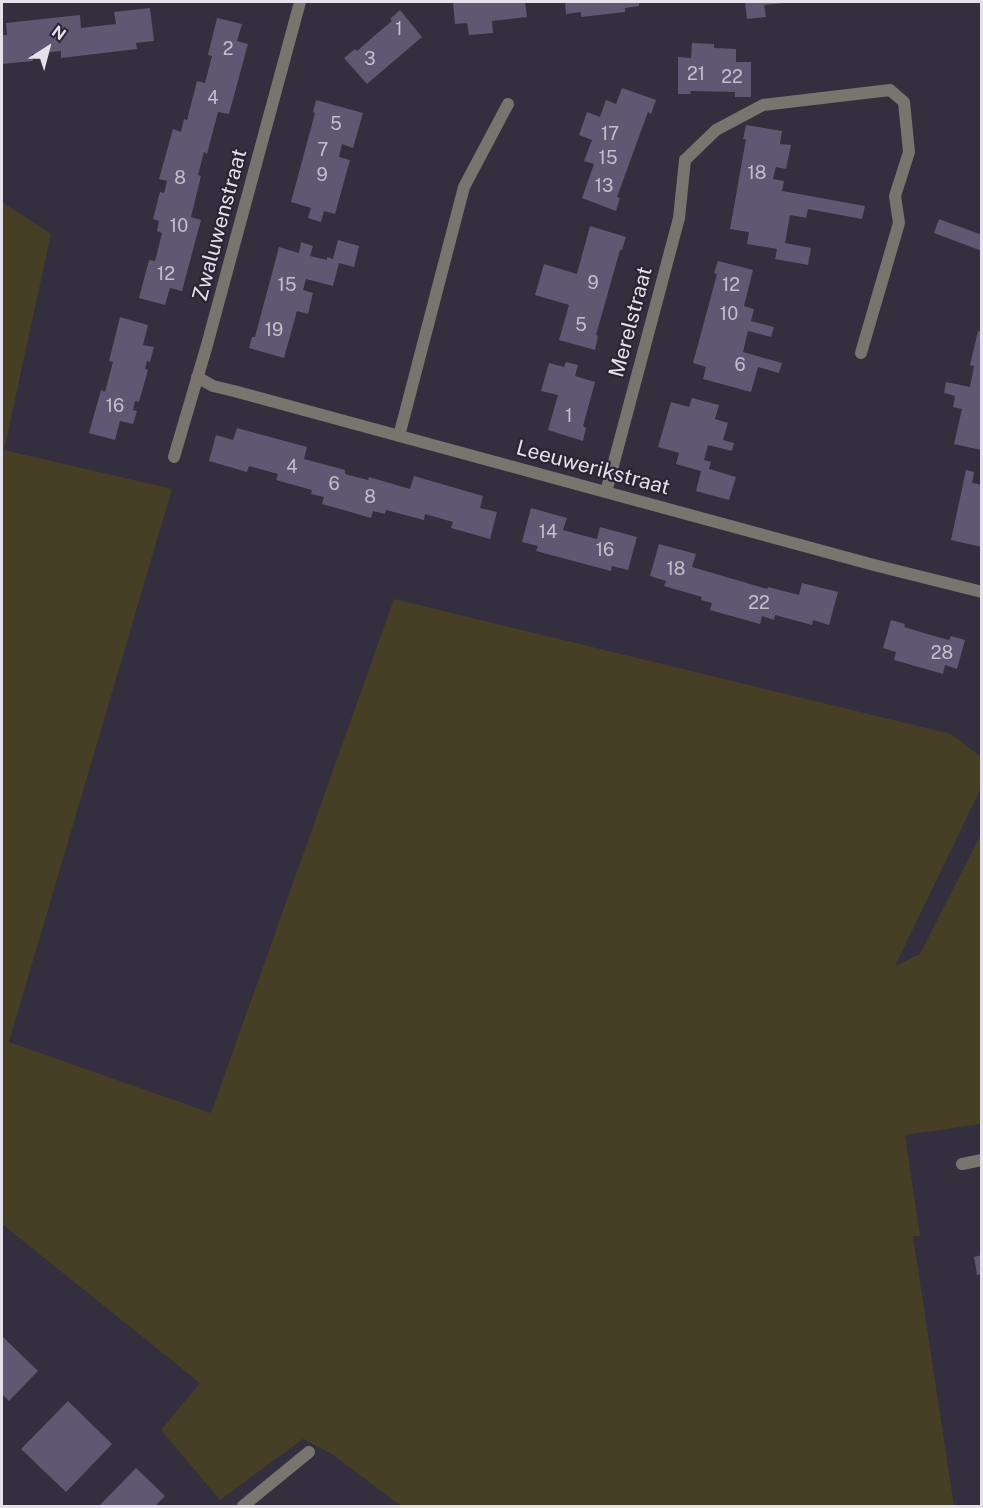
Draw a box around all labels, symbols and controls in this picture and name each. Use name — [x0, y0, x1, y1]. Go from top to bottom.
north arrow — [18, 18, 78, 78]
house number: 1 — [395, 18, 403, 40]
text: N — [48, 22, 70, 44]
house number: 2 — [223, 38, 233, 60]
house number: 3 — [364, 48, 376, 70]
house number: 21 — [687, 63, 705, 85]
house number: 22 — [721, 66, 743, 88]
house number: 4 — [207, 87, 219, 109]
house number: 5 — [330, 113, 342, 135]
house number: 17 — [601, 123, 619, 145]
house number: 7 — [318, 139, 328, 161]
street label: Zwaluwenstraat — [188, 146, 252, 304]
house number: 15 — [599, 147, 617, 169]
house number: 18 — [748, 162, 766, 184]
house number: 9 — [316, 164, 328, 186]
house number: 8 — [174, 167, 186, 189]
house number: 13 — [595, 175, 613, 197]
house number: 10 — [170, 215, 188, 237]
house number: 12 — [157, 263, 175, 285]
street label: Merelstraat — [604, 264, 658, 380]
house number: 9 — [587, 272, 599, 294]
house number: 15 — [278, 274, 296, 296]
house number: 12 — [722, 274, 740, 296]
house number: 10 — [720, 303, 738, 325]
house number: 5 — [575, 314, 587, 336]
house number: 19 — [265, 319, 283, 341]
house number: 6 — [734, 354, 746, 376]
house number: 16 — [106, 395, 124, 417]
house number: 1 — [565, 405, 573, 427]
street label: Leeuwerikstraat — [513, 435, 673, 501]
house number: 4 — [286, 456, 298, 478]
house number: 6 — [328, 473, 340, 495]
house number: 8 — [364, 486, 376, 508]
house number: 14 — [539, 521, 557, 543]
house number: 16 — [596, 539, 614, 561]
house number: 18 — [667, 558, 685, 580]
house number: 22 — [748, 592, 770, 614]
house number: 28 — [931, 642, 953, 664]

